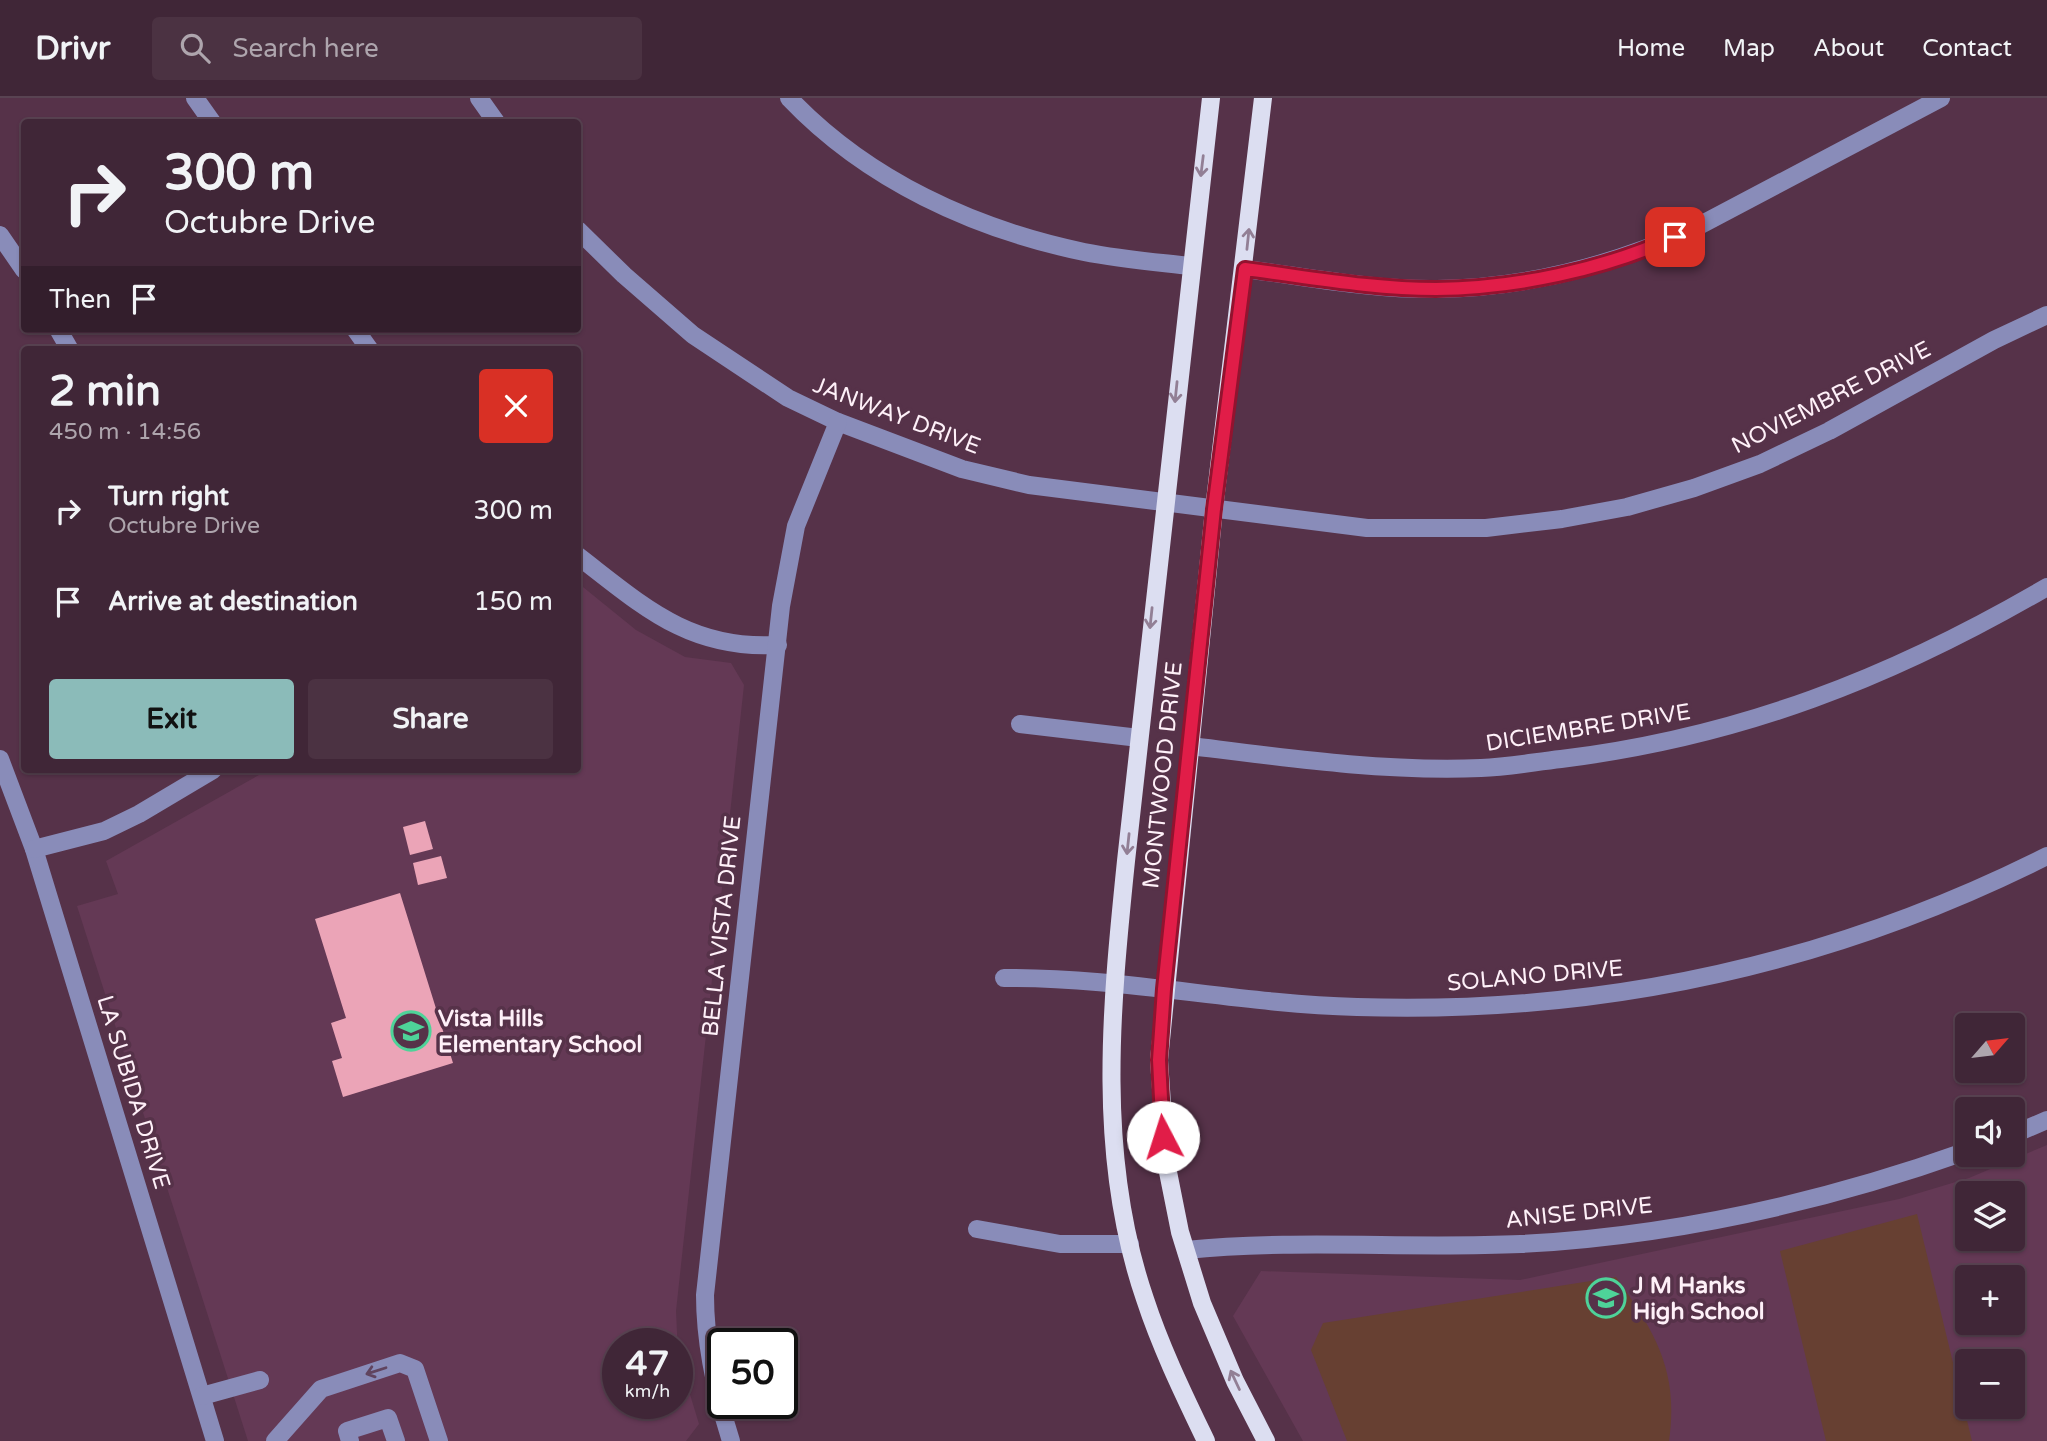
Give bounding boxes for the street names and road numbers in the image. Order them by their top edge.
street label: NOVIEMBRE DRIVE [1727,335,1936,460]
street label: JANWAY DRIVE [809,371,984,461]
street label: MONTWOOD DRIVE [1137,660,1189,890]
street label: DICIEMBRE DRIVE [1484,698,1693,758]
street label: BELLA VISTA DRIVE [696,814,748,1038]
street label: SOLANO DRIVE [1446,954,1624,998]
street label: LA SUBIDA DRIVE [90,992,176,1192]
street label: ANISE DRIVE [1504,1191,1654,1235]

